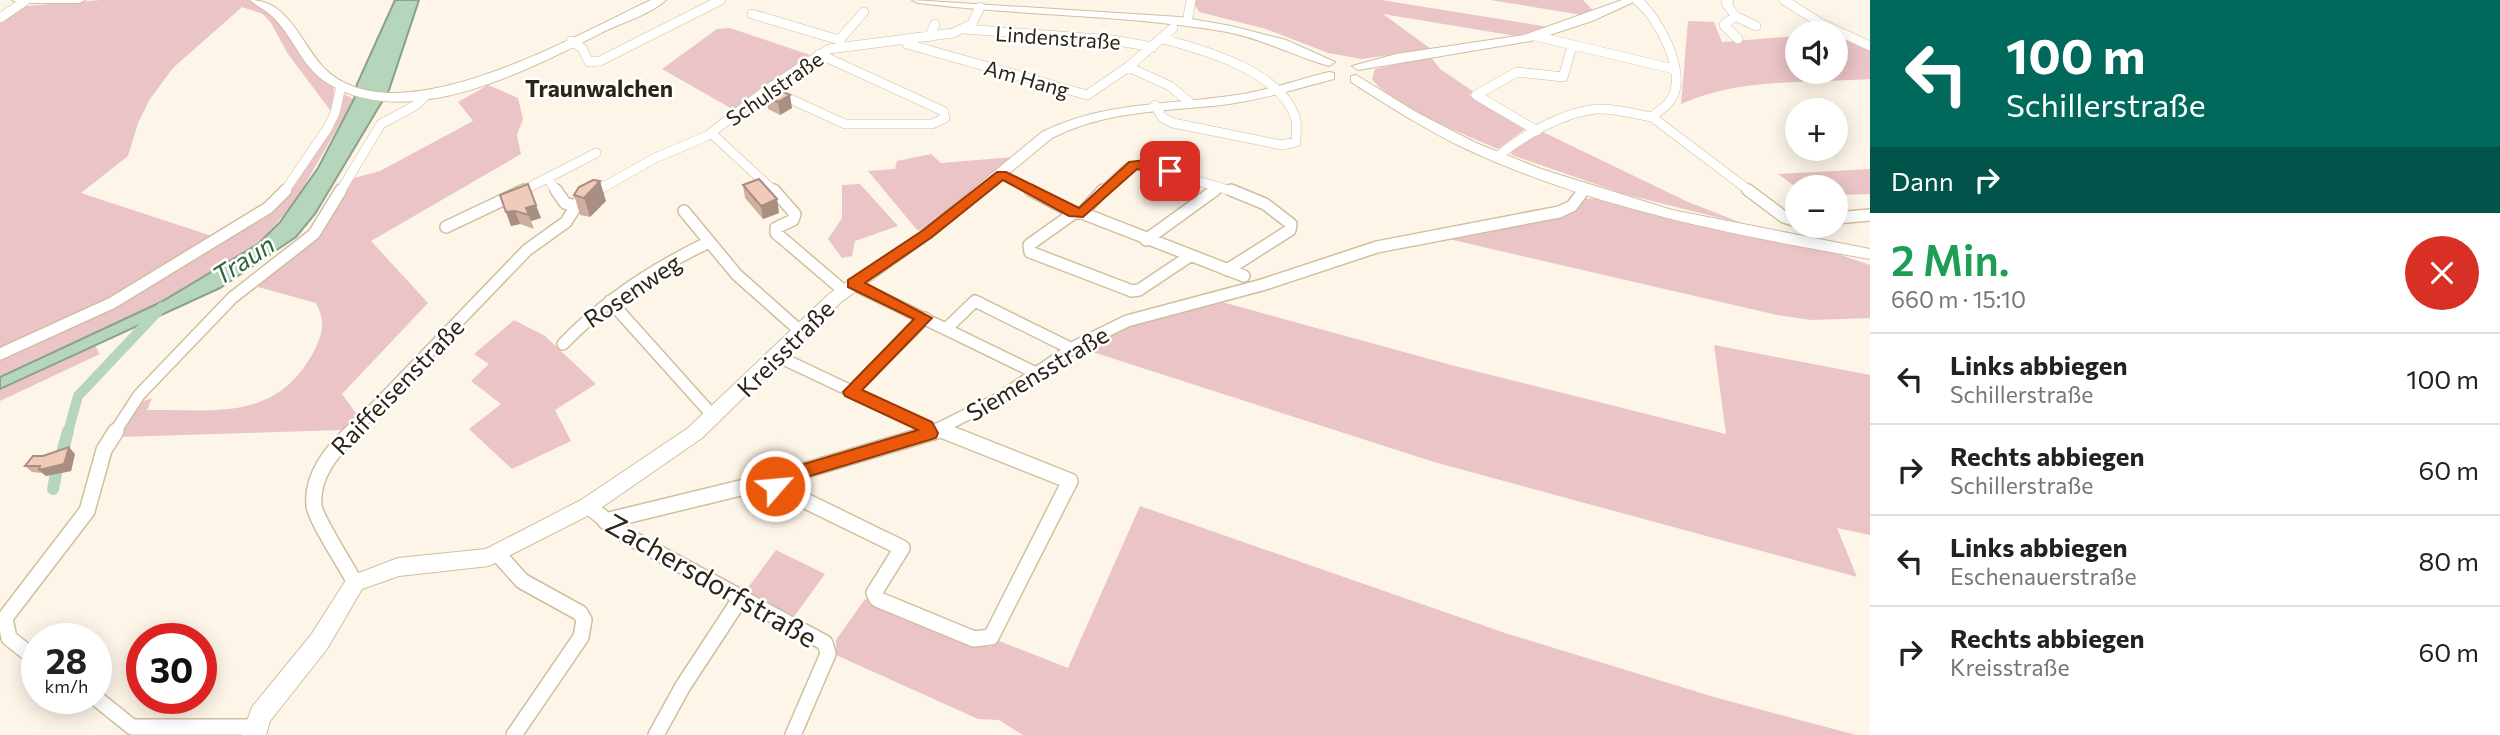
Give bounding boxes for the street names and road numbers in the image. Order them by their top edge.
street label: Lindenstraße [994,20,1122,54]
street label: Schulstraße [721,45,827,131]
street label: Am Hang [982,54,1072,102]
street label: Rosenweg [578,247,686,333]
street label: Kreisstraße [731,294,839,402]
street label: Raiffeisenstraße [325,312,469,460]
street label: Siemensstraße [961,319,1113,427]
street label: Zachersdorfstraße [601,506,823,654]

